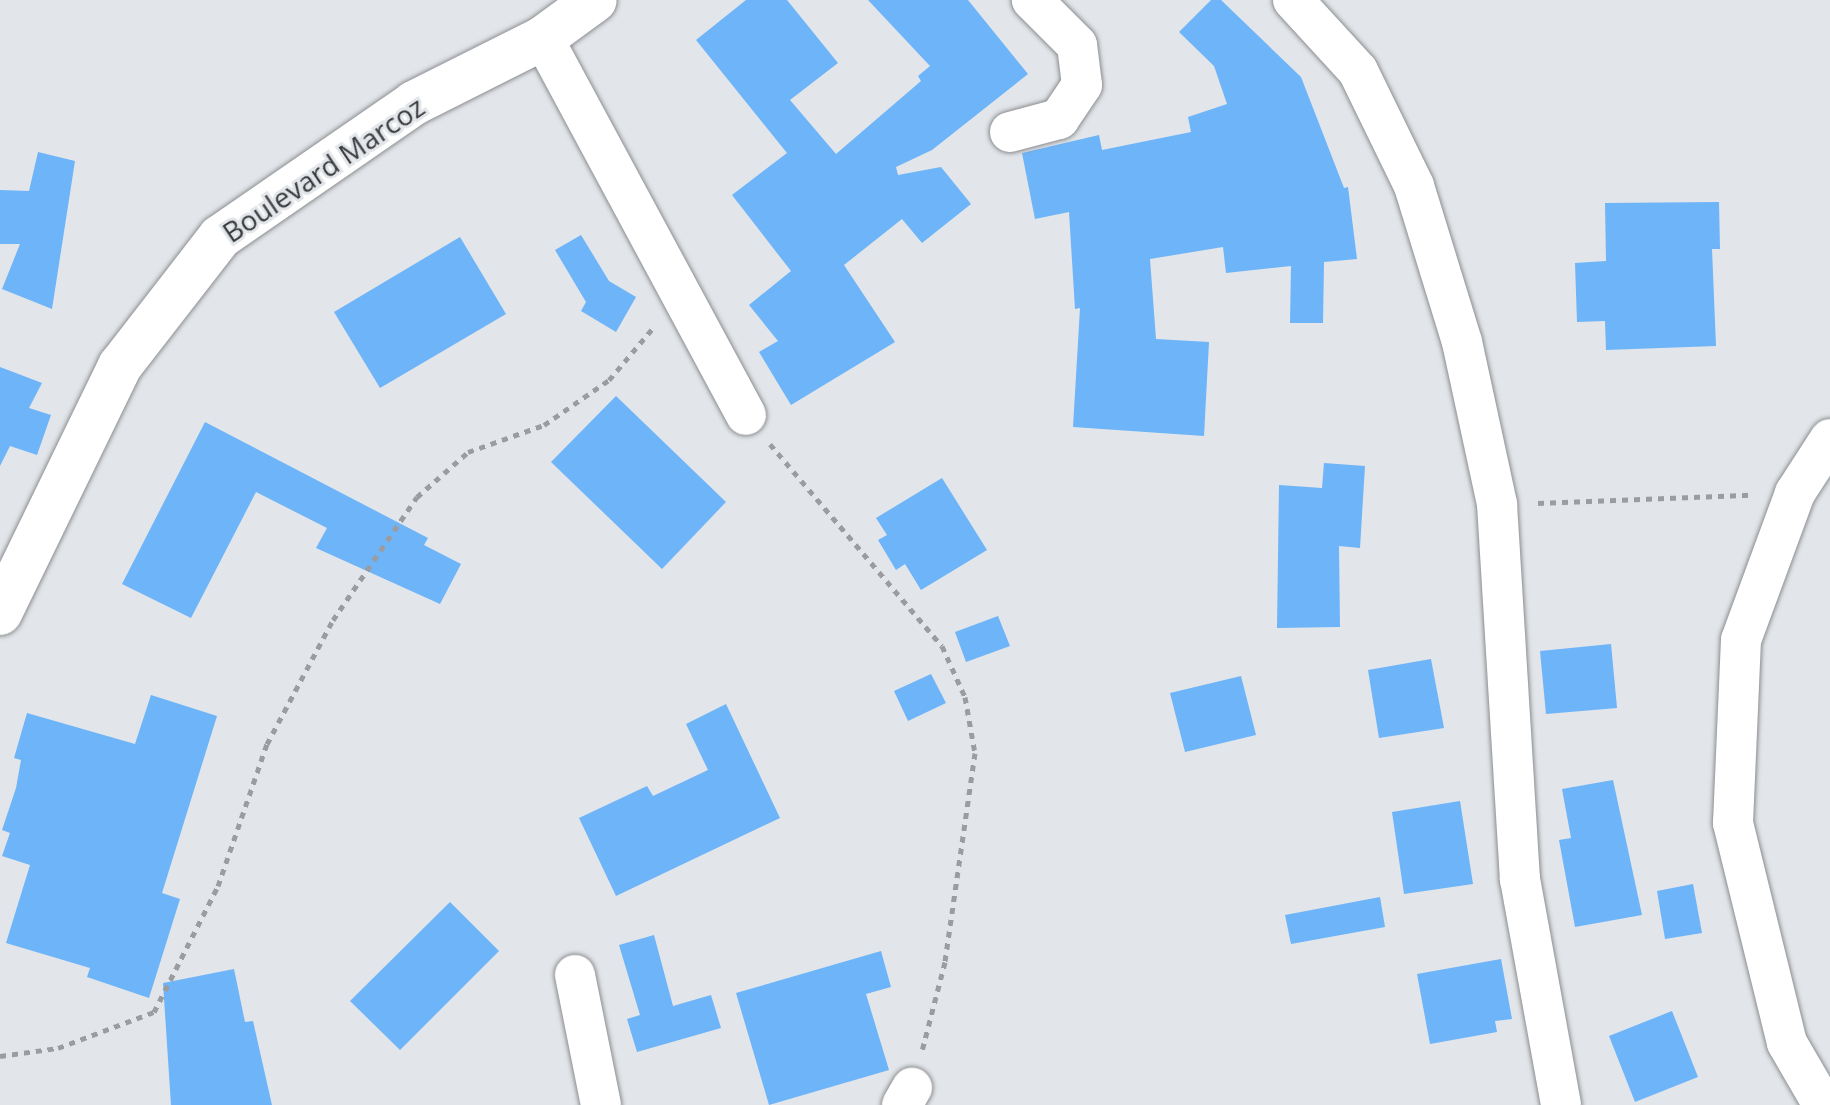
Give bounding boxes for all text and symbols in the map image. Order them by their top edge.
street label: Boulevard Marcoz [216,89,430,249]

